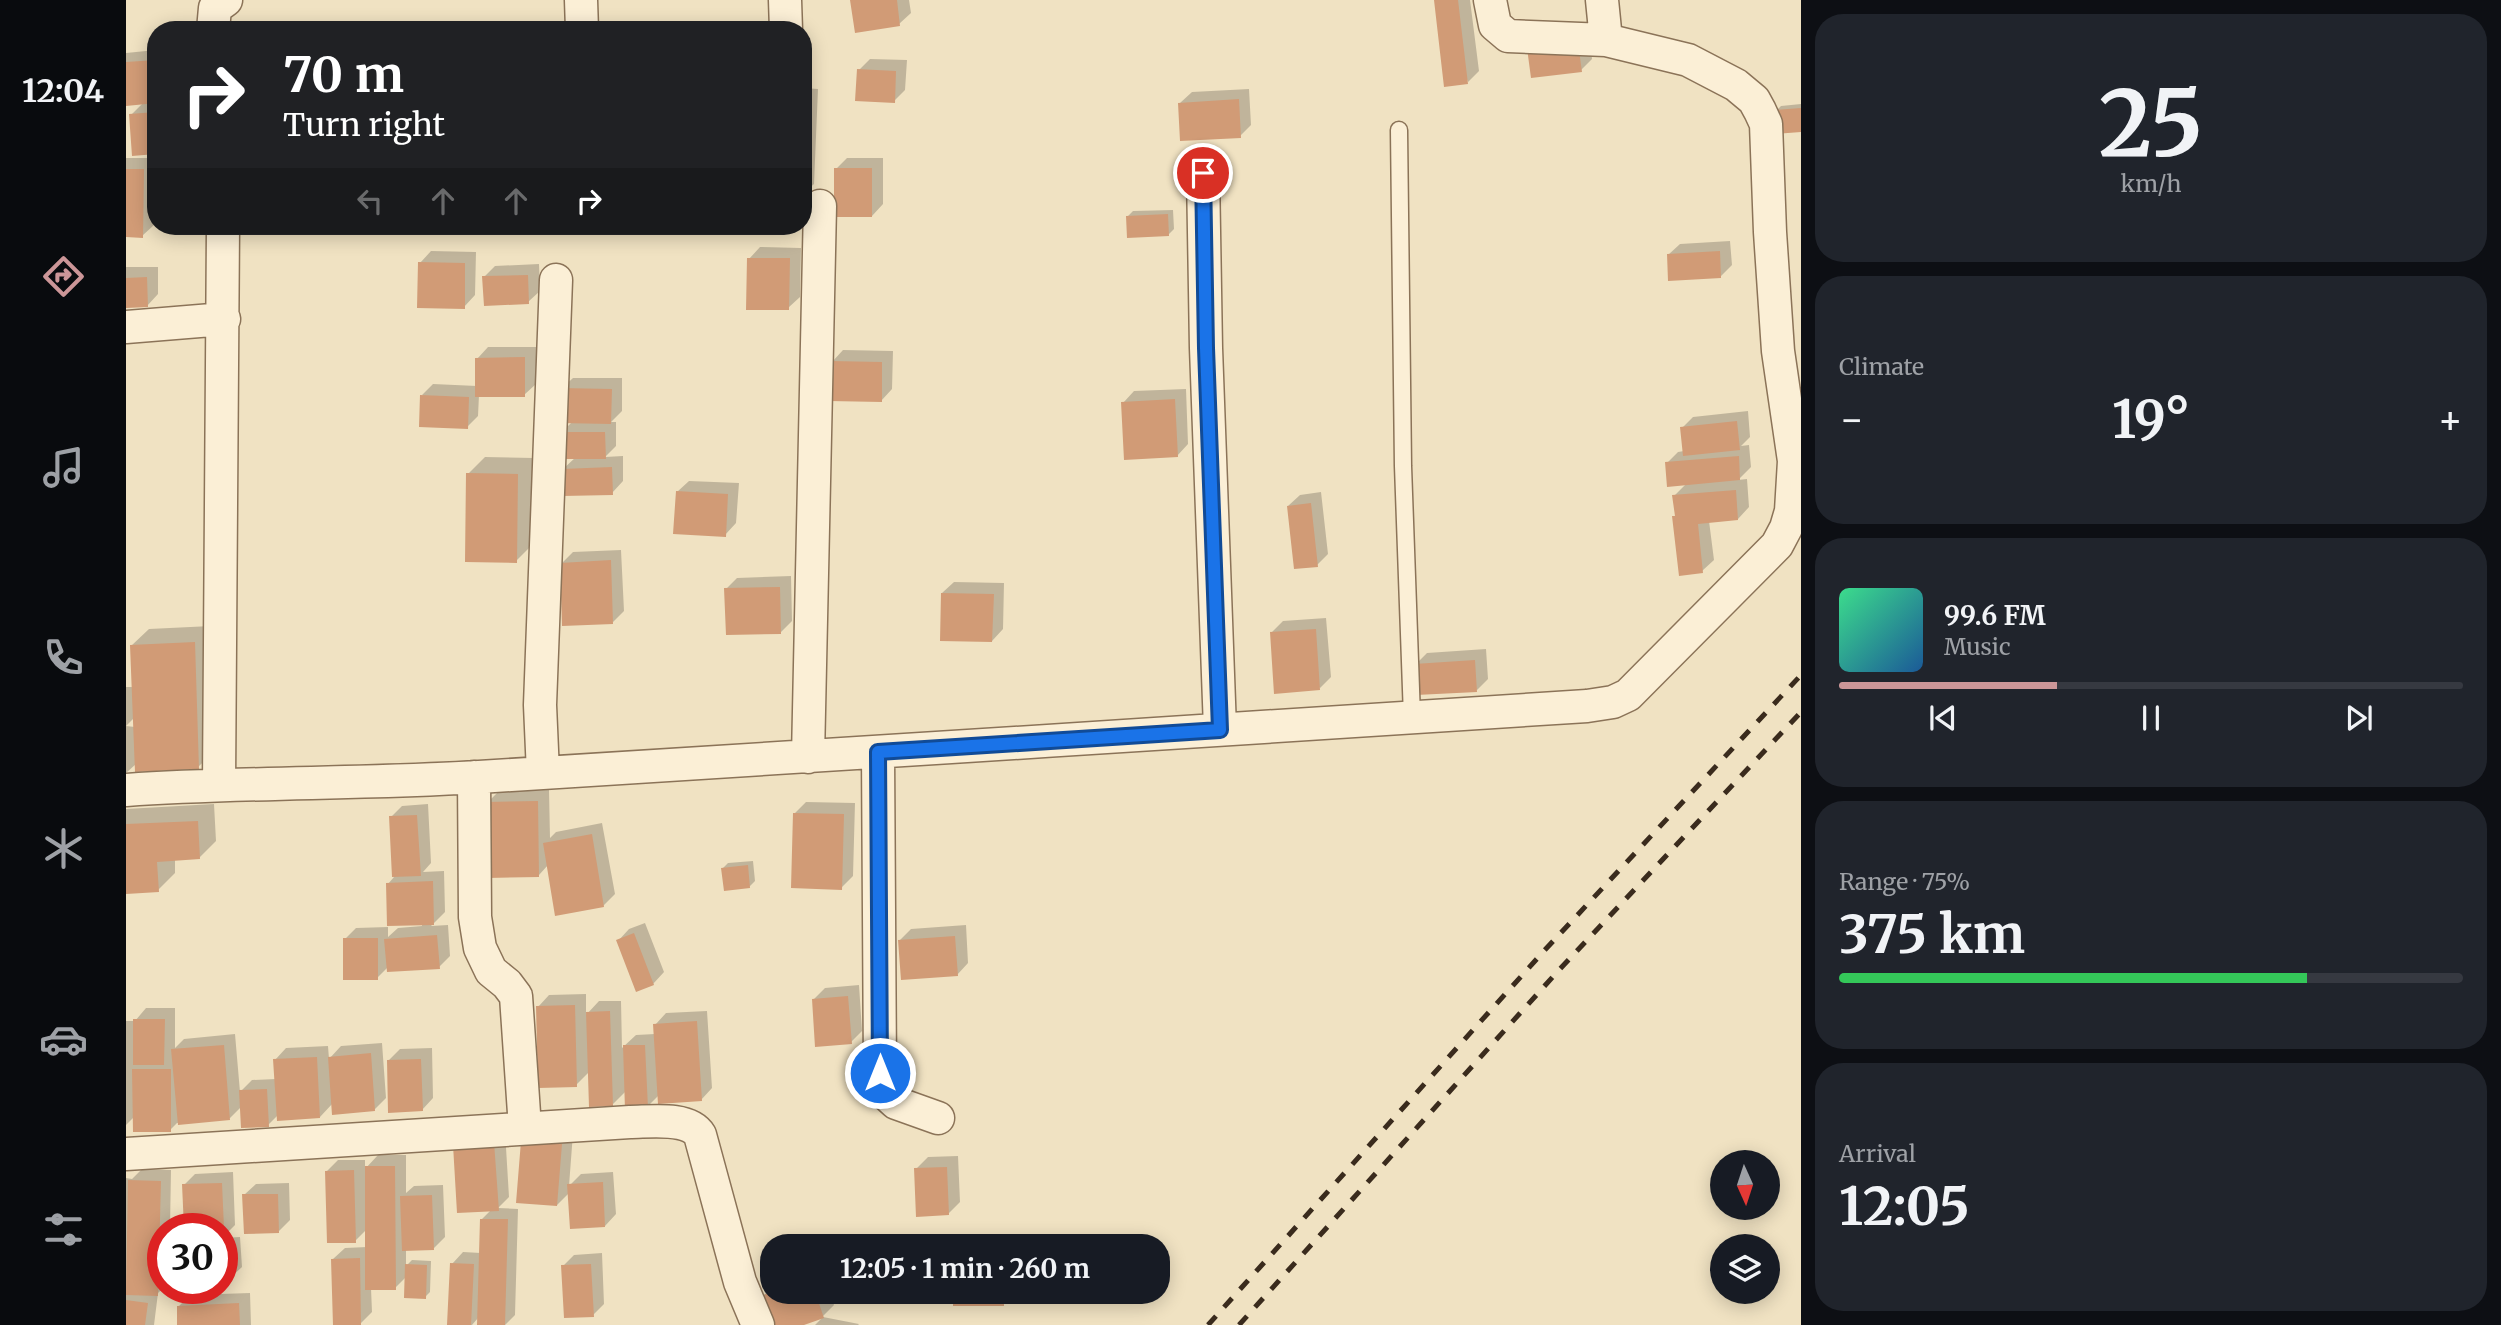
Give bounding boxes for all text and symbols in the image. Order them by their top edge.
text: 70 m [283,44,404,105]
icon: right [168,49,259,140]
text: 25 [2099,66,2203,181]
text: 12:04 [22,71,104,111]
text: Turn right [283,105,445,145]
pin [1173,143,1233,203]
icon: arrive [1184,154,1222,192]
text: km/h [2121,169,2181,198]
icon: left [351,182,389,220]
icon: ahead [424,182,462,220]
icon: ahead [497,182,535,220]
icon: right [570,182,608,220]
icon: directions [39,252,88,301]
text: Climate [1839,352,1924,381]
text: 19° [2112,387,2190,452]
text: − [1839,396,1864,443]
text: + [2438,396,2463,443]
icon: music [39,443,88,492]
text: 99.6 FM [1944,599,2046,632]
text: Music [1944,632,2011,661]
icon: phone [39,633,88,682]
icon: previous [1924,699,1962,737]
icon: pause [2132,699,2170,737]
icon: next [2340,699,2378,737]
icon: climate [39,824,88,873]
text: Range · 75% [1839,867,1970,896]
text: 375 km [1839,902,2025,967]
icon: car [39,1015,88,1064]
position arrow [843,1036,917,1110]
text: Arrival [1839,1139,1916,1168]
north arrow [1710,1150,1780,1220]
map controls [1710,1150,1780,1304]
text: 12:05 [1839,1174,1970,1239]
icon: filters [39,1205,88,1254]
speed limit sign: 30 [147,1213,238,1304]
button: layers [1710,1234,1780,1304]
text: 12:05 · 1 min · 260 m [840,1252,1090,1285]

